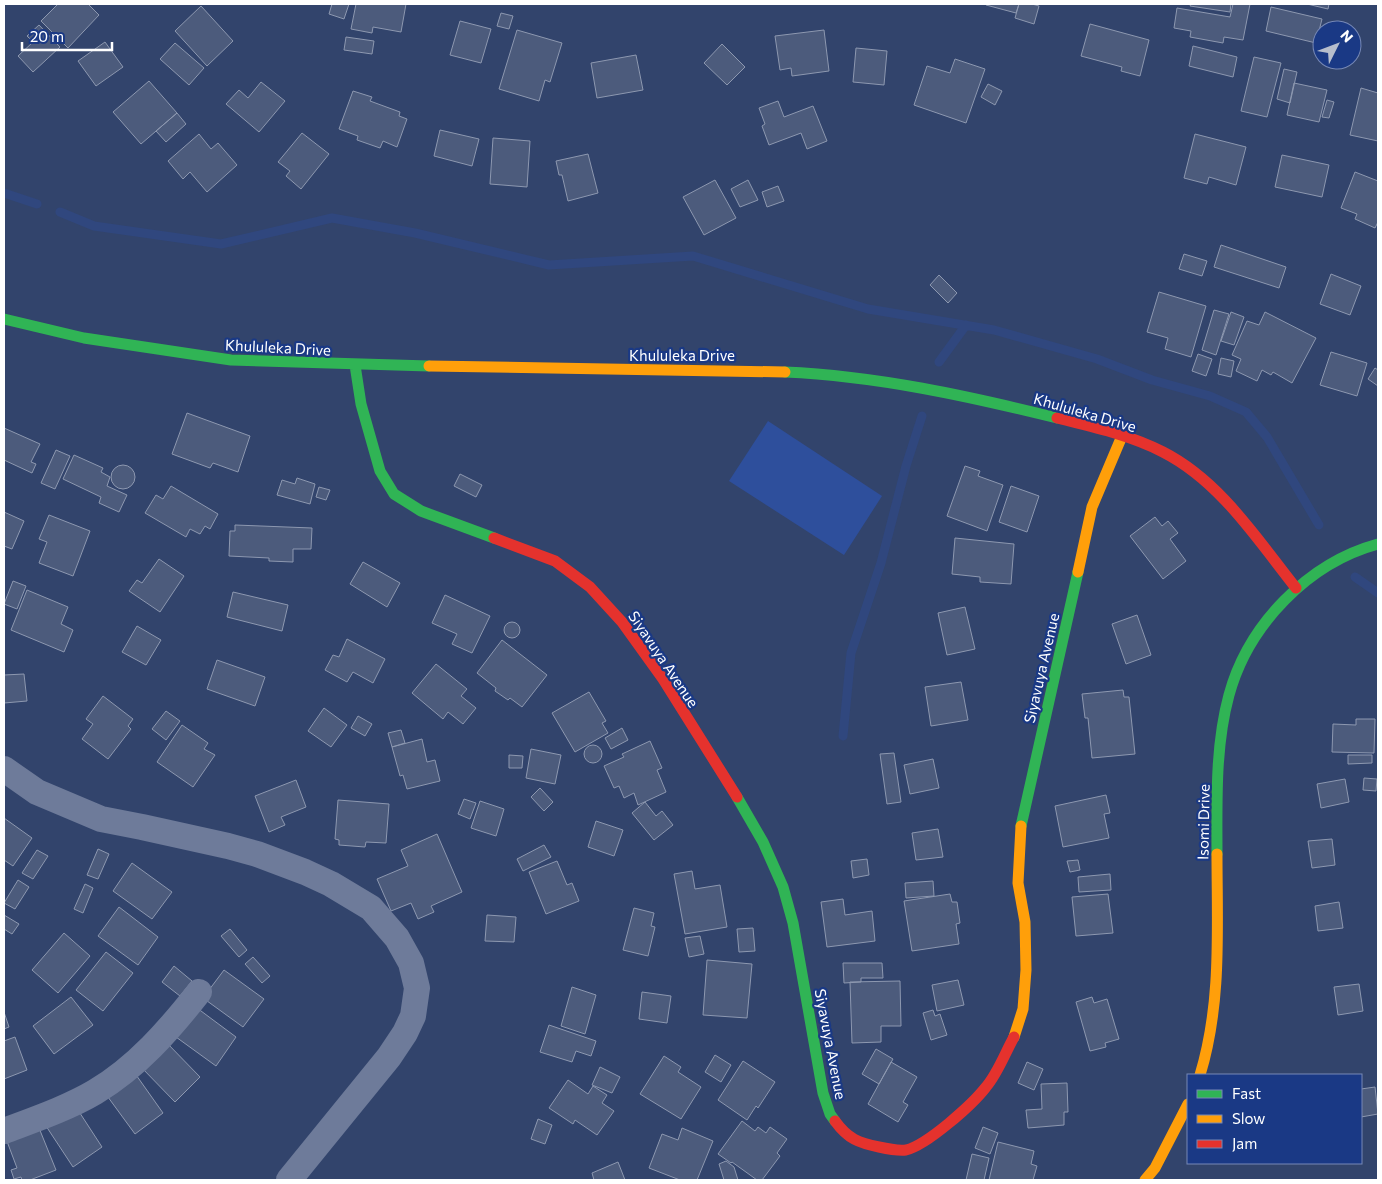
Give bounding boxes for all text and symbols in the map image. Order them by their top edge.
scale bar [22,20,112,52]
north arrow [1312,20,1362,70]
text: N [1337,26,1357,46]
text: 20 m [30,27,64,45]
street label: Khululeka Drive [225,335,332,359]
street label: Khululeka Drive [629,346,735,364]
street label: Khululeka Drive [1032,389,1139,435]
street label: Siyavuya Avenue [625,607,703,711]
street label: Siyavuya Avenue [1020,611,1062,725]
street label: Isomi Drive [1193,784,1213,860]
street label: Siyavuya Avenue [811,987,851,1101]
legend [1187,1074,1362,1164]
text: Fast [1232,1084,1261,1102]
text: Slow [1232,1109,1265,1127]
text: Jam [1232,1134,1257,1152]

